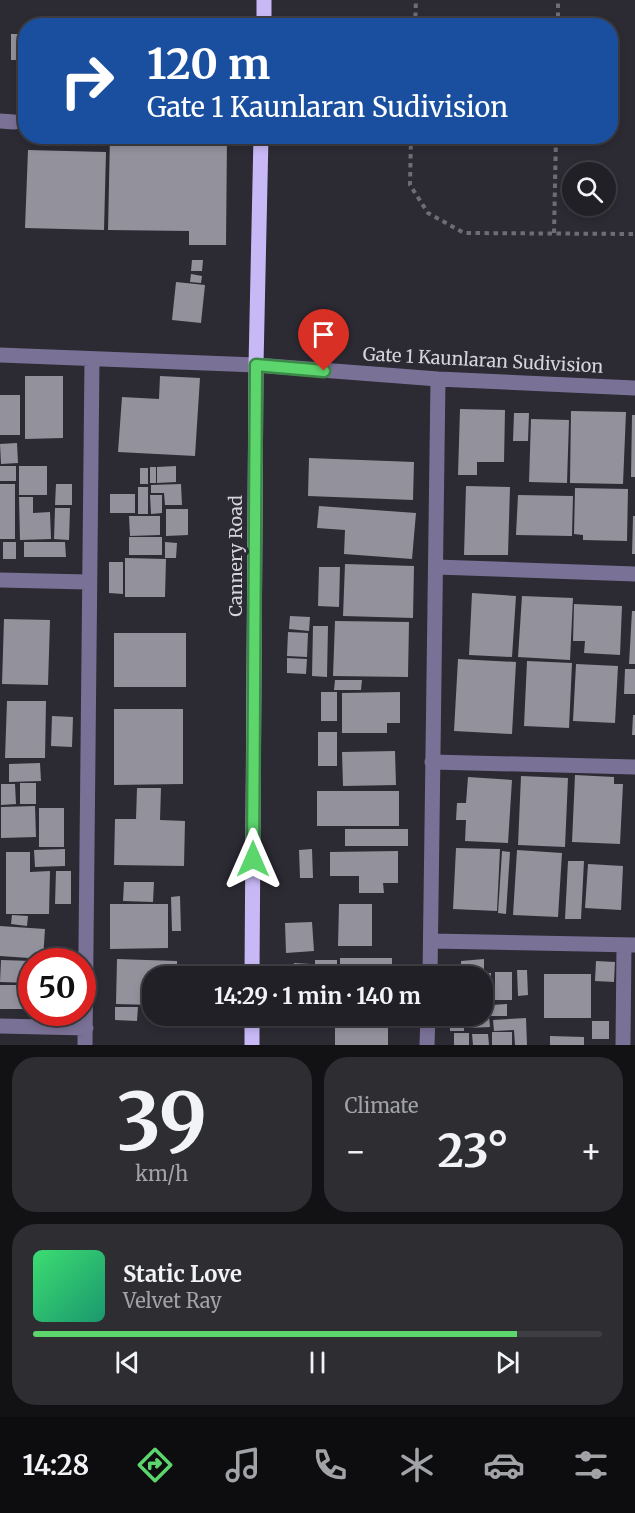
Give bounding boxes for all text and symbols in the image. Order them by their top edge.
text: 120 m [147,38,270,90]
icon: right [48,42,126,120]
text: Gate 1 Kaunlaran Sudivision [147,90,508,124]
map controls [562,162,616,216]
button: search [562,162,616,216]
pin [298,309,349,371]
icon: arrive [307,318,340,351]
street label: Gate 1 Kaunlaran Sudivision [362,342,604,378]
street label: Cannery Road [224,495,247,617]
position arrow [221,827,285,891]
speed limit sign: 50 [18,948,96,1026]
text: 14:29 · 1 min · 140 m [214,982,421,1010]
text: 39 [116,1073,207,1171]
text: Climate [345,1093,419,1118]
text: 23° [438,1123,509,1179]
text: − [345,1131,367,1172]
text: + [580,1131,602,1172]
text: km/h [135,1161,188,1186]
text: Static Love [123,1260,242,1288]
text: Velvet Ray [123,1288,222,1313]
icon: previous [111,1346,144,1379]
icon: pause [301,1346,334,1379]
icon: next [491,1346,524,1379]
icon: directions [134,1444,176,1486]
icon: music [222,1444,264,1486]
icon: phone [309,1444,351,1486]
icon: climate [396,1444,438,1486]
icon: car [483,1444,525,1486]
icon: filters [570,1444,612,1486]
text: 14:28 [23,1448,89,1482]

